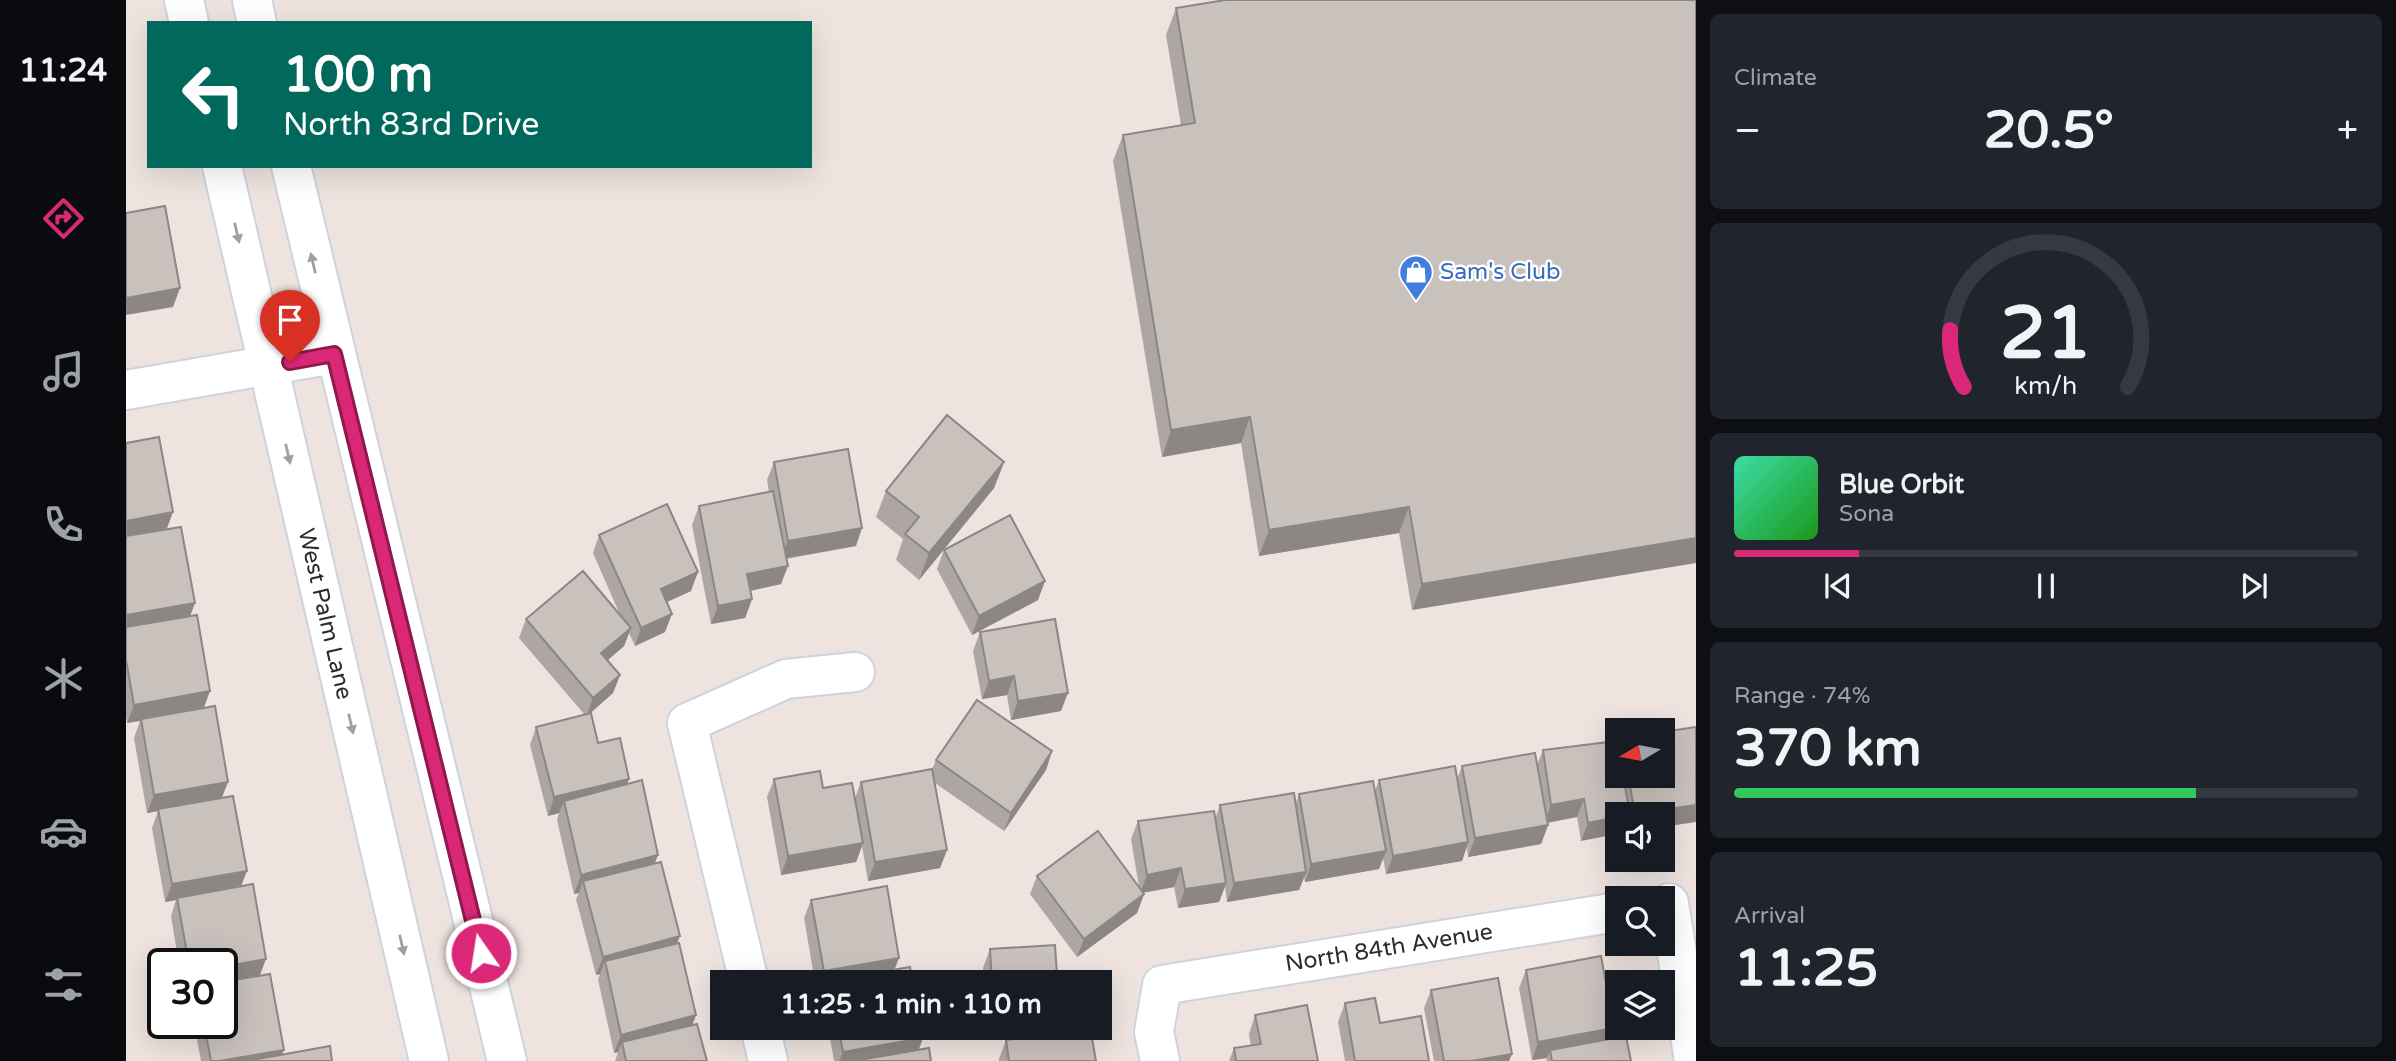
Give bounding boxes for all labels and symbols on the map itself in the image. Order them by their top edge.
one-way arrow [232,222,243,244]
one-way arrow [308,252,319,274]
shop icon: Sam's Club [1397,253,1435,302]
place label: Sam's Club [1440,258,1561,286]
pin [260,290,320,362]
one-way arrow [283,444,294,466]
street label: West Palm Lane [292,526,358,702]
one-way arrow [346,713,357,735]
north arrow [1605,718,1675,788]
position arrow [444,916,518,990]
street label: North 84th Avenue [1283,918,1495,978]
one-way arrow [397,935,408,957]
speed limit sign: 30 [147,948,238,1039]

